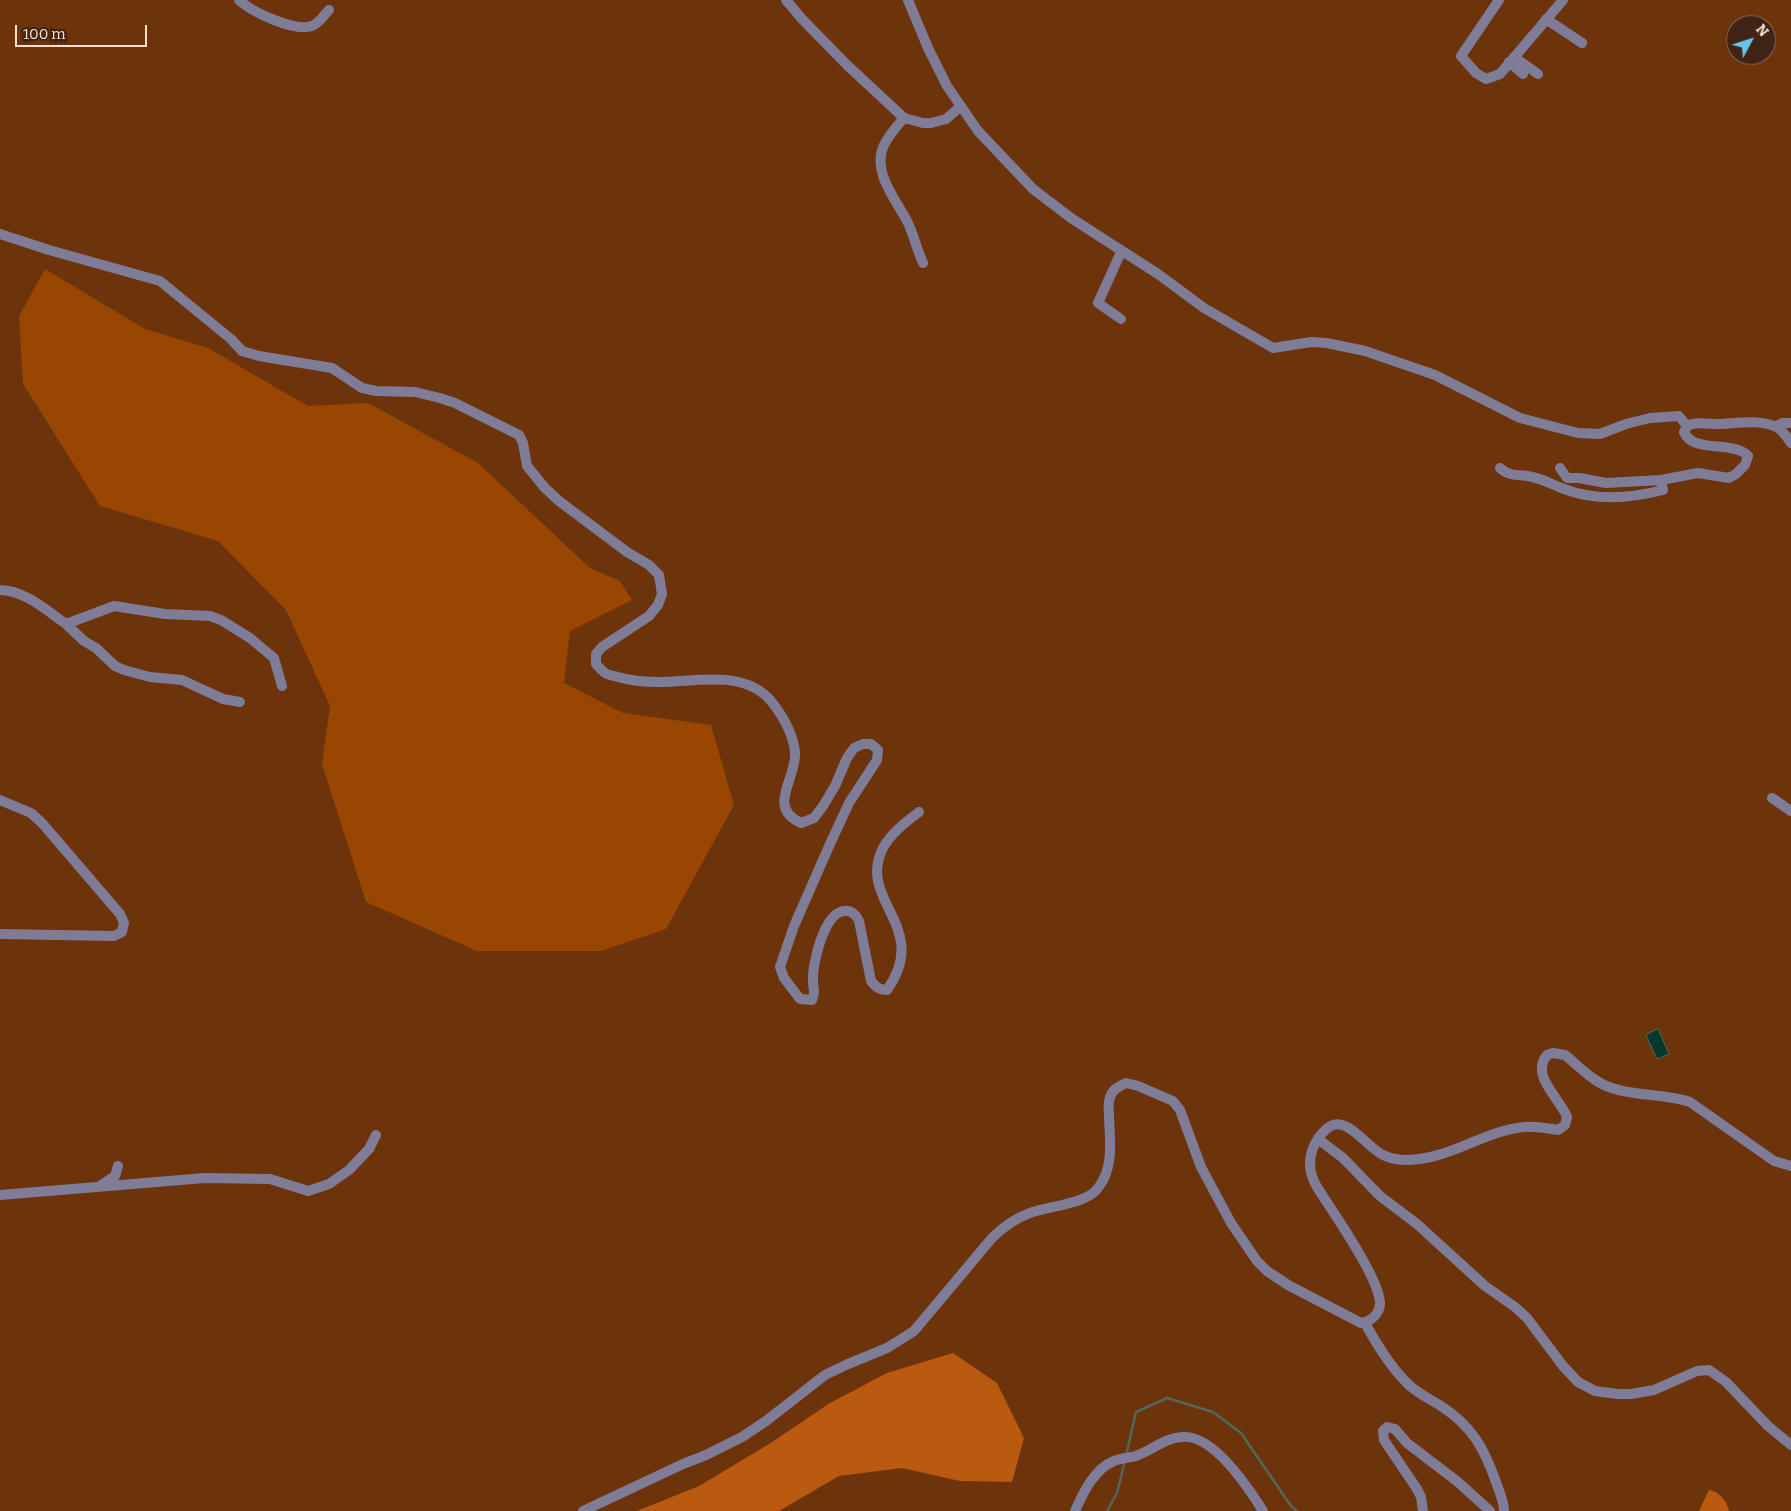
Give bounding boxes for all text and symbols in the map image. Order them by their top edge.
scale bar [18,15,150,47]
north arrow [1726,15,1776,65]
text: N [1752,21,1772,40]
text: 100 m [23,25,66,43]

